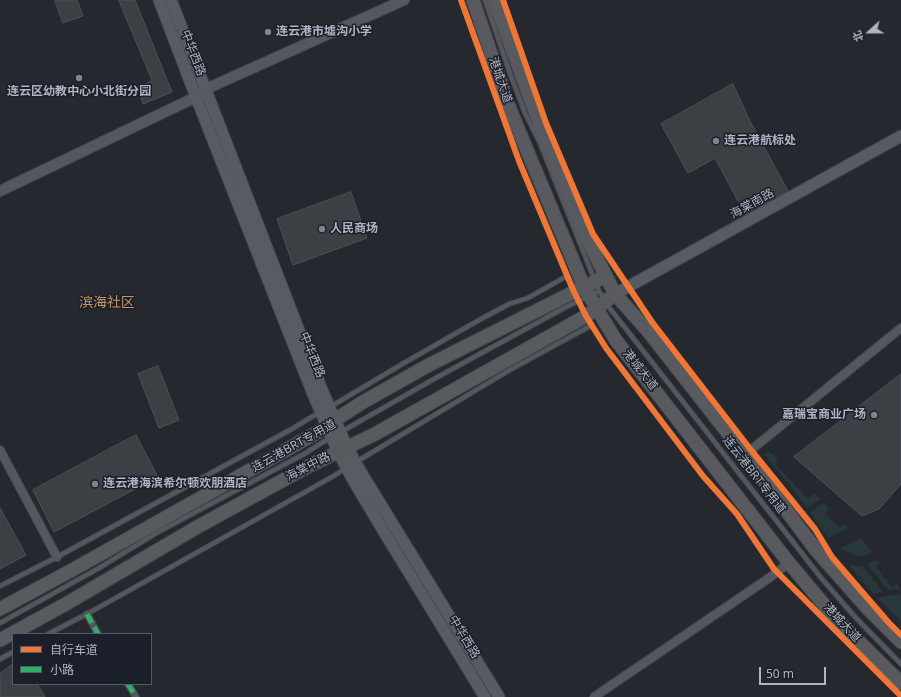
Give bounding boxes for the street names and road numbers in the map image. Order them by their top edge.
street label: 中华西路 [178,28,208,78]
street label: 港城大道 [485,55,515,105]
street label: 海棠南路 [728,186,776,222]
street label: 中华西路 [296,330,328,380]
street label: 港城大道 [620,347,660,393]
street label: 连云港BRT专用道 [249,417,339,475]
street label: 连云港BRT专用道 [719,434,789,516]
street label: 海棠中路 [283,450,333,484]
street label: 港城大道 [820,601,864,645]
street label: 中华西路 [445,613,483,661]

